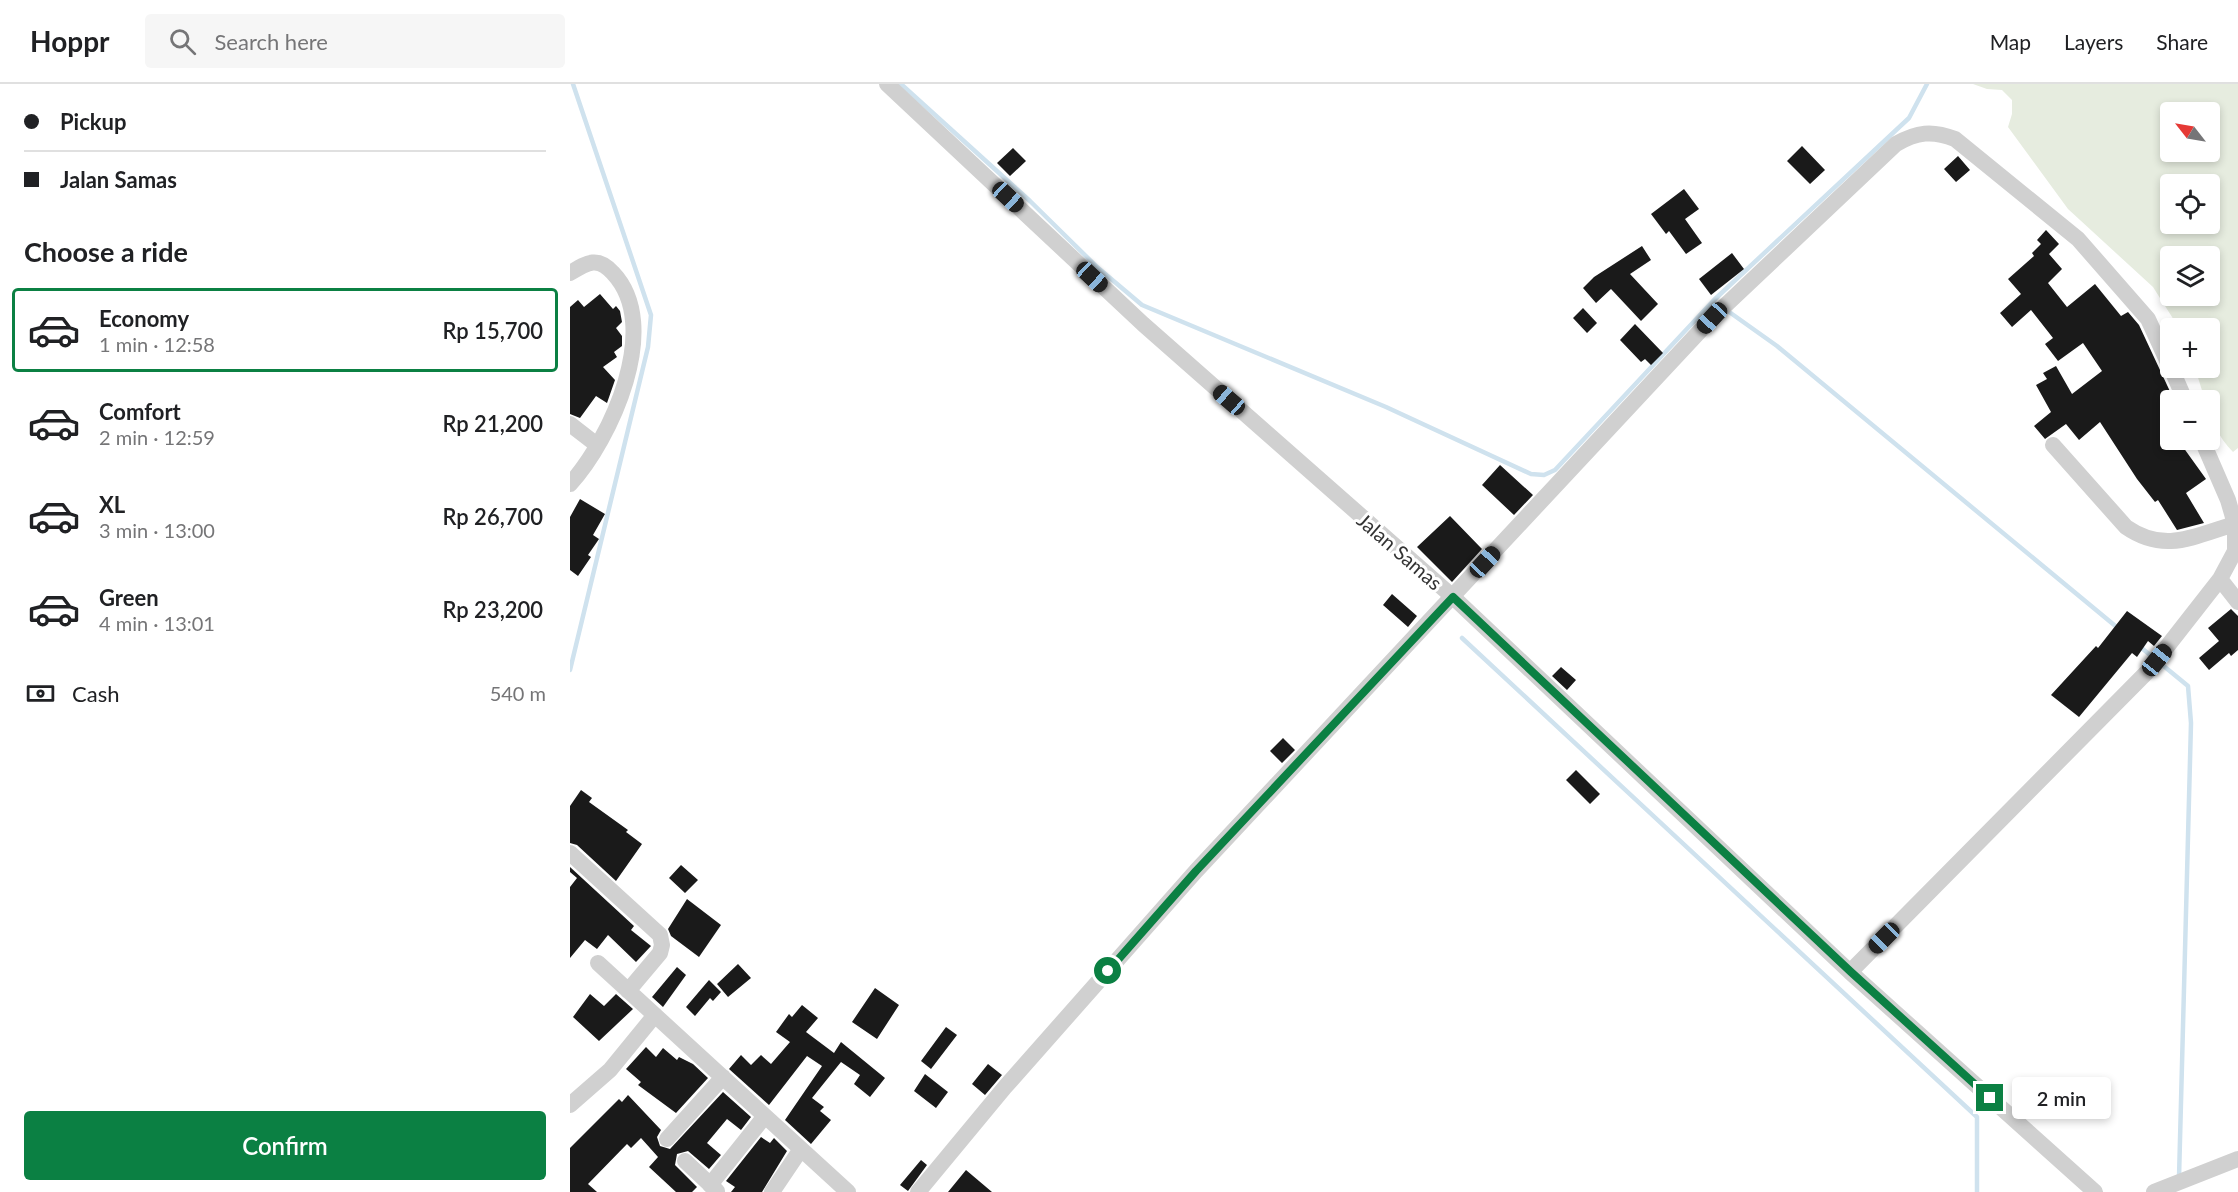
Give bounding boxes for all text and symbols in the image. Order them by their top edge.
search box [145,14,565,68]
text: Hoppr [30,24,109,58]
icon: search [166,25,199,58]
text: Search here [214,28,328,55]
text: Map [1990,29,2031,54]
text: Layers [2064,29,2123,54]
text: Share [2156,29,2208,54]
north arrow [2160,102,2220,162]
map controls [2160,102,2220,450]
text: Pickup [60,108,126,135]
text: Jalan Samas [60,166,177,193]
button: locate [2160,174,2220,234]
car [989,178,1027,216]
text: Choose a ride [24,235,188,268]
button: layers [2160,246,2220,306]
car [1073,258,1111,296]
car [1693,299,1731,337]
icon: car [27,303,81,357]
text: Economy [99,305,189,332]
text: Rp 15,700 [442,317,543,344]
button: + [2160,318,2220,378]
text: 1 min · 12:58 [99,332,215,356]
car [1210,381,1248,419]
button: − [2160,390,2220,450]
icon: car [27,396,81,450]
text: Comfort [99,398,181,425]
text: Rp 21,200 [442,410,543,437]
text: 2 min · 12:59 [99,425,215,449]
icon: car [27,489,81,543]
text: XL [99,491,125,518]
text: Rp 26,700 [442,503,543,530]
street label: Jalan Samas [1353,508,1447,594]
text: 3 min · 13:00 [99,518,215,542]
car [1466,543,1504,581]
icon: car [27,582,81,636]
text: Green [99,584,159,611]
text: Rp 23,200 [442,596,543,623]
text: 4 min · 13:01 [99,611,215,635]
car [2139,640,2175,680]
icon: cash [24,677,57,710]
text: Cash [72,680,119,707]
text: 540 m [490,681,546,705]
car [1865,919,1903,957]
route start [1094,957,1121,984]
callout: 2 min [2011,1077,2110,1119]
route end [1976,1084,2003,1111]
text: 2 min [2037,1086,2086,1110]
button: Confirm [24,1111,546,1180]

